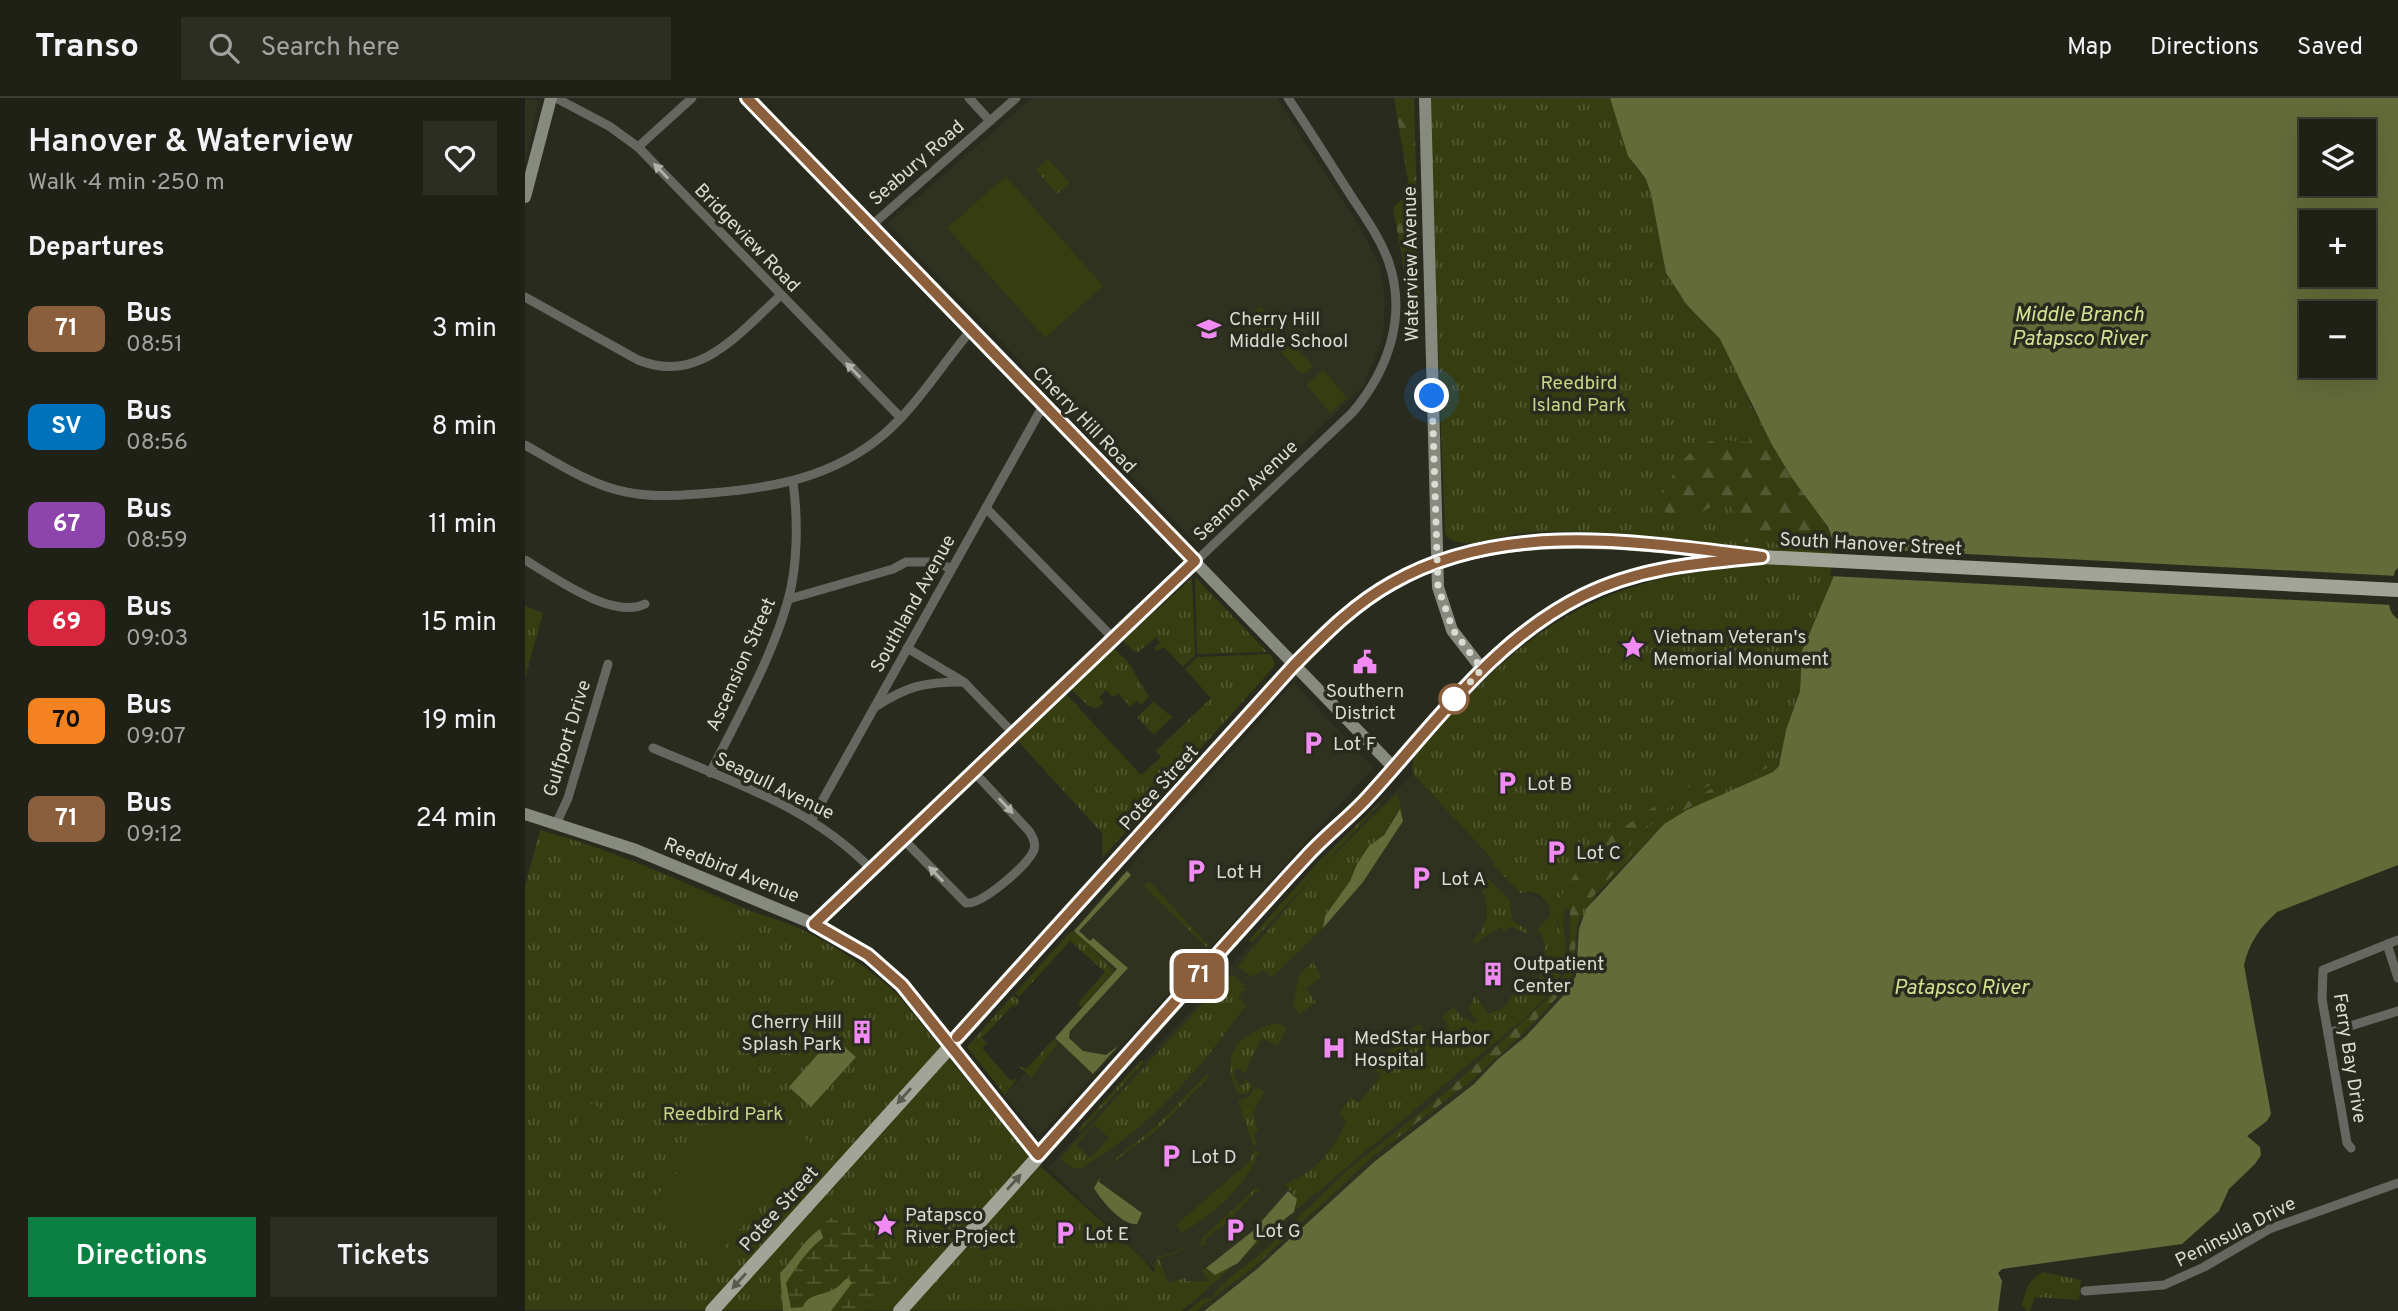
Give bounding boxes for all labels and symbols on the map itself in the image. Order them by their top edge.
street label: Seabury Road [865,116,970,212]
one-way arrow [654,163,670,180]
street label: Bridgeview Road [688,179,805,298]
street label: Waterview Avenue [1399,186,1425,342]
water label: Middle Branch Patapsco River [2012,302,2148,353]
place label: Cherry Hill Middle School [1229,308,1348,354]
school or university icon: Cherry Hill Middle School [1195,315,1223,343]
one-way arrow [845,361,862,378]
street label: Cherry Hill Road [1026,362,1141,479]
park label: Reedbird Island Park [1532,372,1626,418]
your location [1414,378,1449,413]
street label: Seamon Avenue [1189,435,1304,547]
street label: South Hanover Street [1779,528,1963,562]
street label: Southland Avenue [866,531,962,677]
street label: Ascension Street [702,594,782,735]
place label: Vietnam Veteran's Memorial Monument [1653,626,1829,672]
place icon: Vietnam Veteran's Memorial Monument [1619,633,1647,661]
public building icon: Southern District [1351,648,1379,676]
street label: Gulfport Drive [539,677,597,800]
place label: Southern District [1326,680,1404,726]
unlabelled marker [1439,684,1469,714]
parking icon: Lot F [1299,729,1327,757]
place label: Lot F [1333,733,1376,757]
street label: Potee Street [1115,741,1204,836]
street label: Seagull Avenue [710,748,838,826]
parking icon: Lot B [1493,769,1521,797]
place label: Lot B [1527,773,1572,797]
one-way arrow [998,797,1014,815]
street label: Reedbird Avenue [660,833,803,909]
parking icon: Lot C [1542,838,1570,866]
place label: Lot C [1576,842,1621,866]
parking icon: Lot H [1182,857,1210,885]
place label: Lot H [1216,861,1262,885]
parking icon: Lot A [1407,864,1435,892]
one-way arrow [929,866,945,883]
place label: Lot A [1441,868,1486,892]
line badge: 71 [1167,953,1231,999]
place label: Outpatient Center [1513,953,1604,999]
building icon: Outpatient Center [1479,960,1507,988]
water label: Patapsco River [1894,975,2030,1002]
street label: Ferry Bay Drive [2327,992,2371,1125]
place label: Cherry Hill Splash Park [742,1011,842,1057]
building icon: Cherry Hill Splash Park [848,1018,876,1046]
place label: MedStar Harbor Hospital [1354,1027,1491,1073]
hospital icon: MedStar Harbor Hospital [1320,1034,1348,1062]
one-way arrow [896,1087,912,1105]
park label: Reedbird Park [663,1103,783,1127]
parking icon: Lot D [1157,1142,1185,1170]
place label: Lot D [1191,1146,1237,1170]
street label: Potee Street [735,1162,824,1257]
one-way arrow [1006,1173,1022,1191]
street label: Peninsula Drive [2171,1192,2300,1274]
place label: Patapsco River Project [905,1204,1016,1250]
place icon: Patapsco River Project [871,1211,899,1239]
parking icon: Lot G [1221,1216,1249,1244]
parking icon: Lot E [1051,1219,1079,1247]
place label: Lot G [1255,1220,1301,1244]
place label: Lot E [1085,1223,1129,1247]
one-way arrow [731,1272,747,1290]

